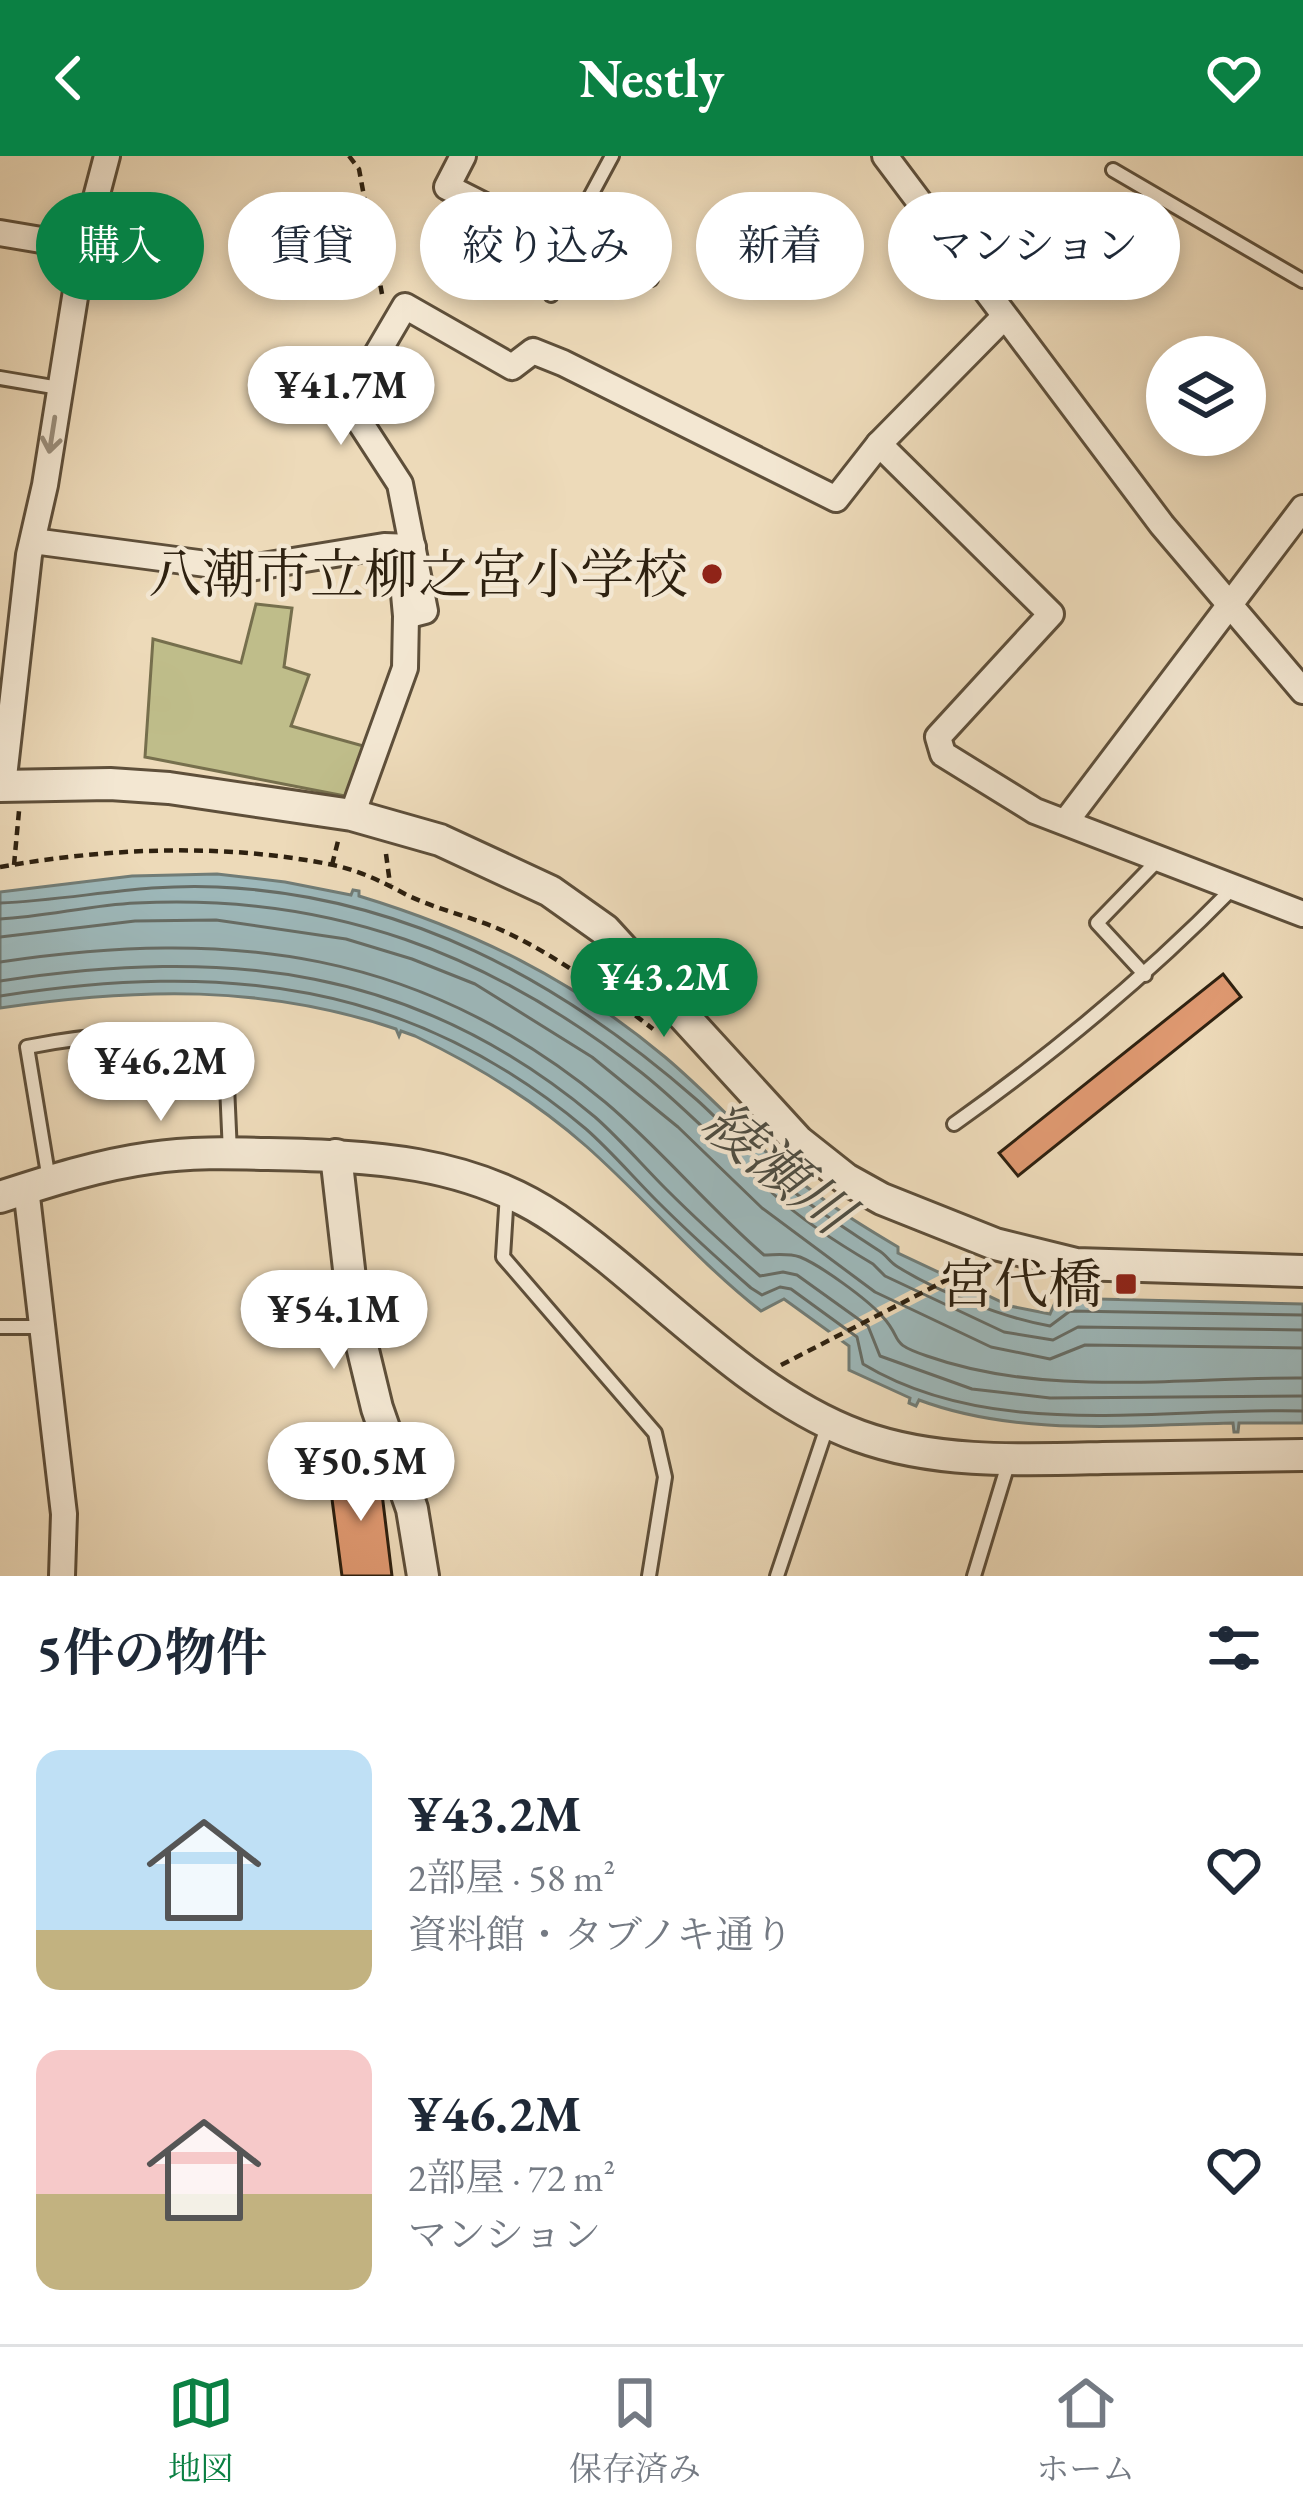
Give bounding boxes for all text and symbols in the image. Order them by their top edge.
text: Nestly [579,43,724,113]
icon: back [36,45,102,111]
icon: heart [1201,45,1267,111]
chip: 購入 [36,192,204,300]
chip: 賃貸 [228,192,396,300]
chip: 絞り込み [420,192,672,300]
chip: 新着 [696,192,864,300]
chip: マンション [888,192,1180,300]
map controls [1146,336,1266,456]
button: layers [1146,336,1266,456]
pin: ¥41.7M [243,346,439,448]
text: ¥41.7M [275,359,407,410]
one-way arrow [40,415,63,454]
place label: 八潮市立柳之宮小学校 [148,539,688,609]
marker: 八潮市立柳之宮小学校 [699,561,725,587]
pin: ¥43.2M [566,938,762,1040]
text: ¥43.2M [598,951,730,1002]
pin: ¥46.2M [63,1022,259,1124]
text: ¥46.2M [95,1035,227,1086]
water label: 綾瀬川 [688,1084,872,1253]
place label: 宮代橋 [940,1249,1102,1319]
pin: ¥54.1M [236,1270,432,1372]
marker: 宮代橋 [1113,1271,1139,1297]
text: ¥54.1M [268,1283,400,1334]
pin: ¥50.5M [263,1422,459,1524]
text: ¥50.5M [295,1435,427,1486]
icon: filters [1201,1615,1267,1681]
text: 5件の物件 [36,1619,267,1685]
text: ¥43.2M [408,1780,582,1846]
icon: home [132,1798,276,1942]
icon: heart [1201,1837,1267,1903]
text: 2部屋 · 58 m² [408,1852,615,1903]
text: 資料館・タブノキ通り [408,1909,793,1960]
text: ¥46.2M [408,2080,582,2146]
icon: home [132,2098,276,2242]
icon: heart [1201,2137,1267,2203]
text: 2部屋 · 72 m² [408,2152,615,2203]
text: マンション [408,2209,601,2260]
tab: 地図 [168,2370,234,2490]
tab: 保存済み [569,2370,701,2490]
tab: ホーム [1036,2370,1135,2490]

